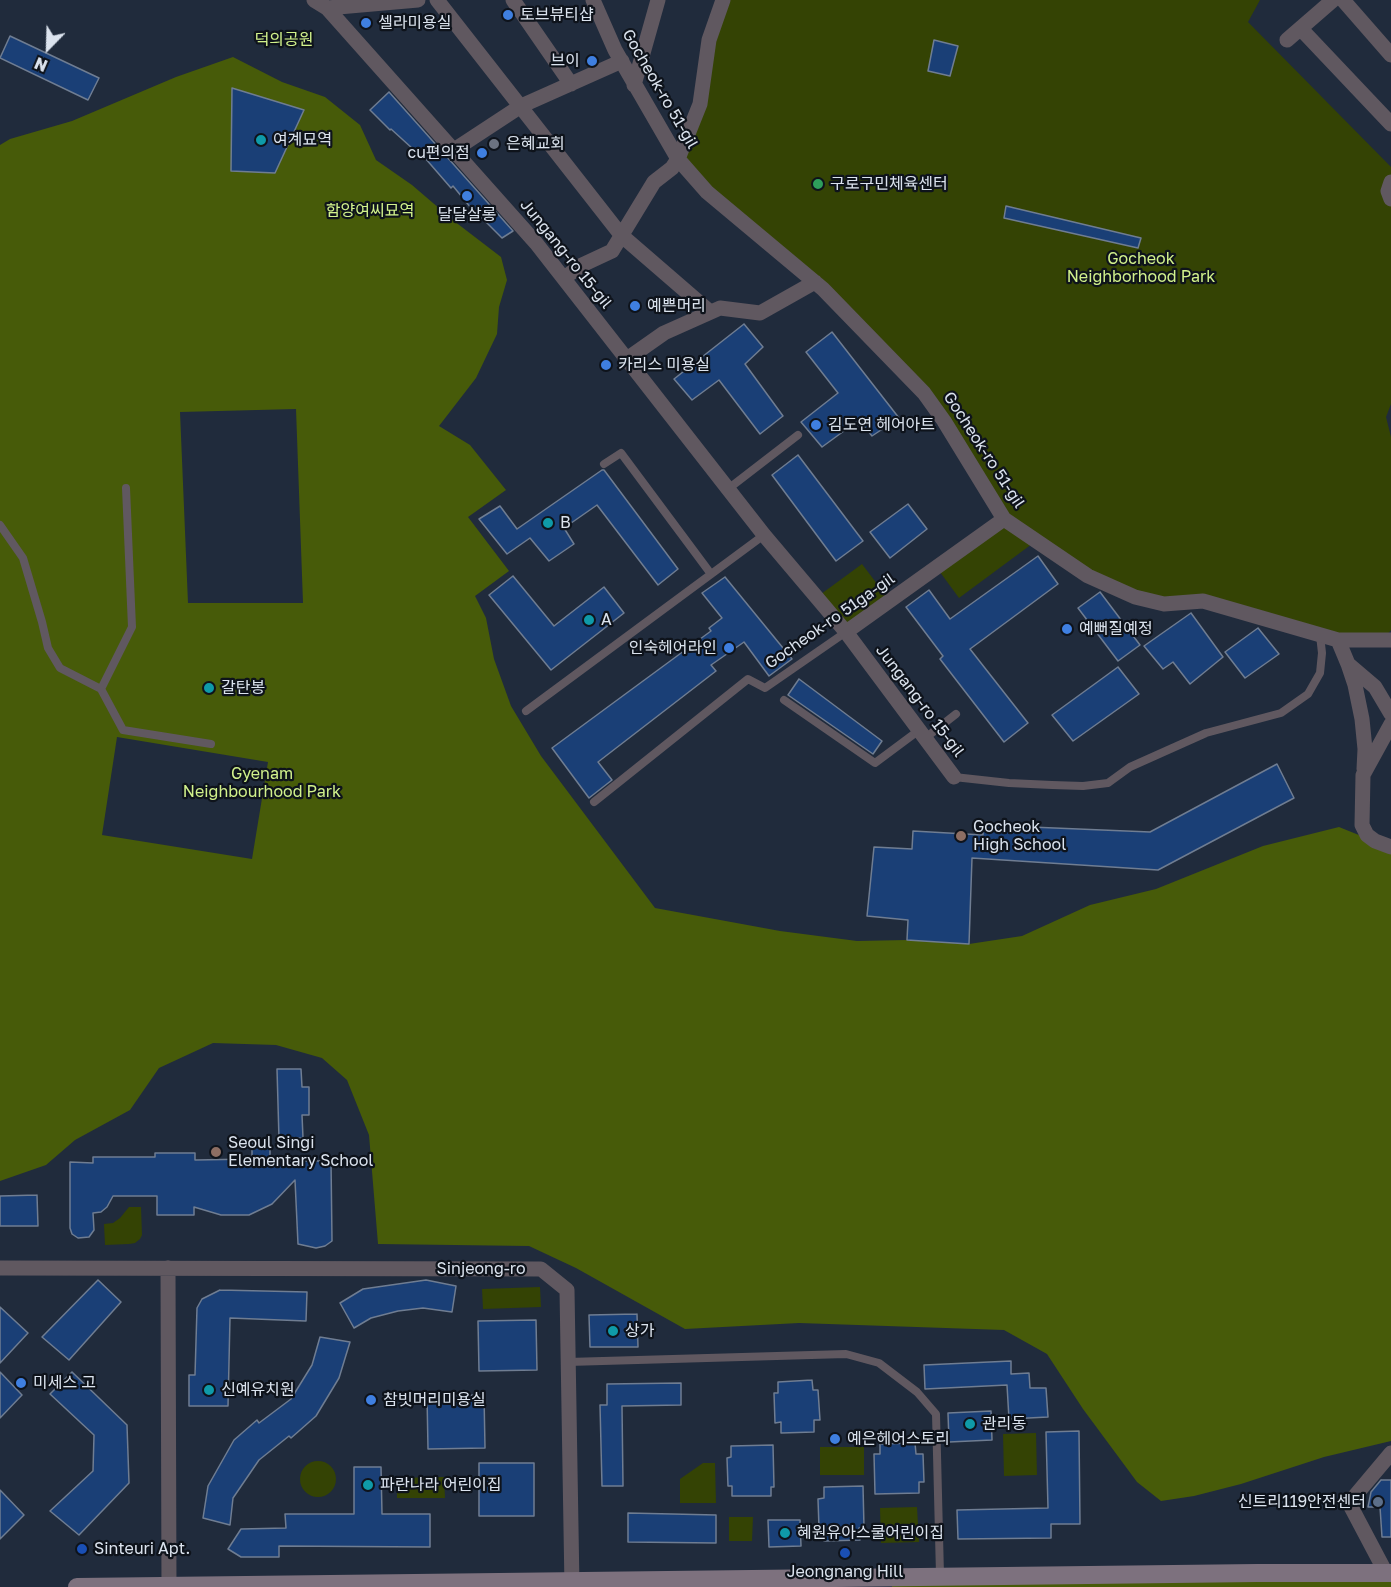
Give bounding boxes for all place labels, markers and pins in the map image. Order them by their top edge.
place label: 토브뷰티샵 [520,5,594,25]
marker: 토브뷰티샵 [501,8,515,22]
place label: 셀라미용실 [378,13,452,33]
marker: 셀라미용실 [359,16,373,30]
place label: 브이 [551,51,580,71]
marker: 브이 [585,54,599,68]
place label: 여계묘역 [273,130,332,150]
marker: 여계묘역 [254,133,268,147]
place label: 은혜교회 [506,134,565,154]
marker: 은혜교회 [487,137,501,151]
place label: cu편의점 [407,143,470,163]
marker: cu편의점 [475,146,489,160]
place label: 구로구민체육센터 [830,174,948,194]
marker: 구로구민체육센터 [811,177,825,191]
marker: 달달살롱 [460,189,474,203]
place label: 달달살롱 [438,205,496,225]
place label: 예쁜머리 [647,296,706,316]
marker: 예쁜머리 [628,299,642,313]
place label: 카리스 미용실 [618,355,710,375]
marker: 카리스 미용실 [599,358,613,372]
place label: 김도연 헤어아트 [828,415,935,435]
marker: 김도연 헤어아트 [809,418,823,432]
place label: B [560,513,571,533]
marker: B [541,516,555,530]
place label: A [601,610,612,630]
marker: A [582,613,596,627]
place label: 예뻐질예정 [1079,619,1153,639]
marker: 예뻐질예정 [1060,622,1074,636]
place label: 인숙헤어라인 [629,638,717,658]
marker: 인숙헤어라인 [722,641,736,655]
place label: 갈탄봉 [221,678,265,698]
marker: 갈탄봉 [202,681,216,695]
place label: Gocheok High School [973,817,1066,855]
marker: Gocheok High School [954,829,968,843]
place label: Seoul Singi Elementary School [228,1133,373,1171]
marker: Seoul Singi Elementary School [209,1145,223,1159]
place label: 상가 [625,1321,654,1341]
marker: 상가 [606,1324,620,1338]
place label: 미세스 고 [33,1373,96,1393]
marker: 미세스 고 [14,1376,28,1390]
place label: 신예유치원 [221,1380,295,1400]
marker: 신예유치원 [202,1383,216,1397]
place label: 참빗머리미용실 [383,1390,486,1410]
marker: 참빗머리미용실 [364,1393,378,1407]
place label: 관리동 [982,1414,1026,1434]
marker: 관리동 [963,1417,977,1431]
place label: 예은헤어스토리 [847,1429,950,1449]
marker: 예은헤어스토리 [828,1432,842,1446]
place label: 파란나라 어린이집 [380,1475,502,1495]
marker: 파란나라 어린이집 [361,1478,375,1492]
place label: 신트리119안전센터 [1238,1492,1366,1512]
marker: 신트리119안전센터 [1371,1495,1385,1509]
place label: 혜원유아스쿨어린이집 [797,1523,944,1543]
marker: 혜원유아스쿨어린이집 [778,1526,792,1540]
place label: Sinteuri Apt. [94,1539,190,1559]
marker: Sinteuri Apt. [75,1542,89,1556]
marker: Jeongnang Hill [838,1546,852,1560]
place label: Jeongnang Hill [787,1562,903,1582]

